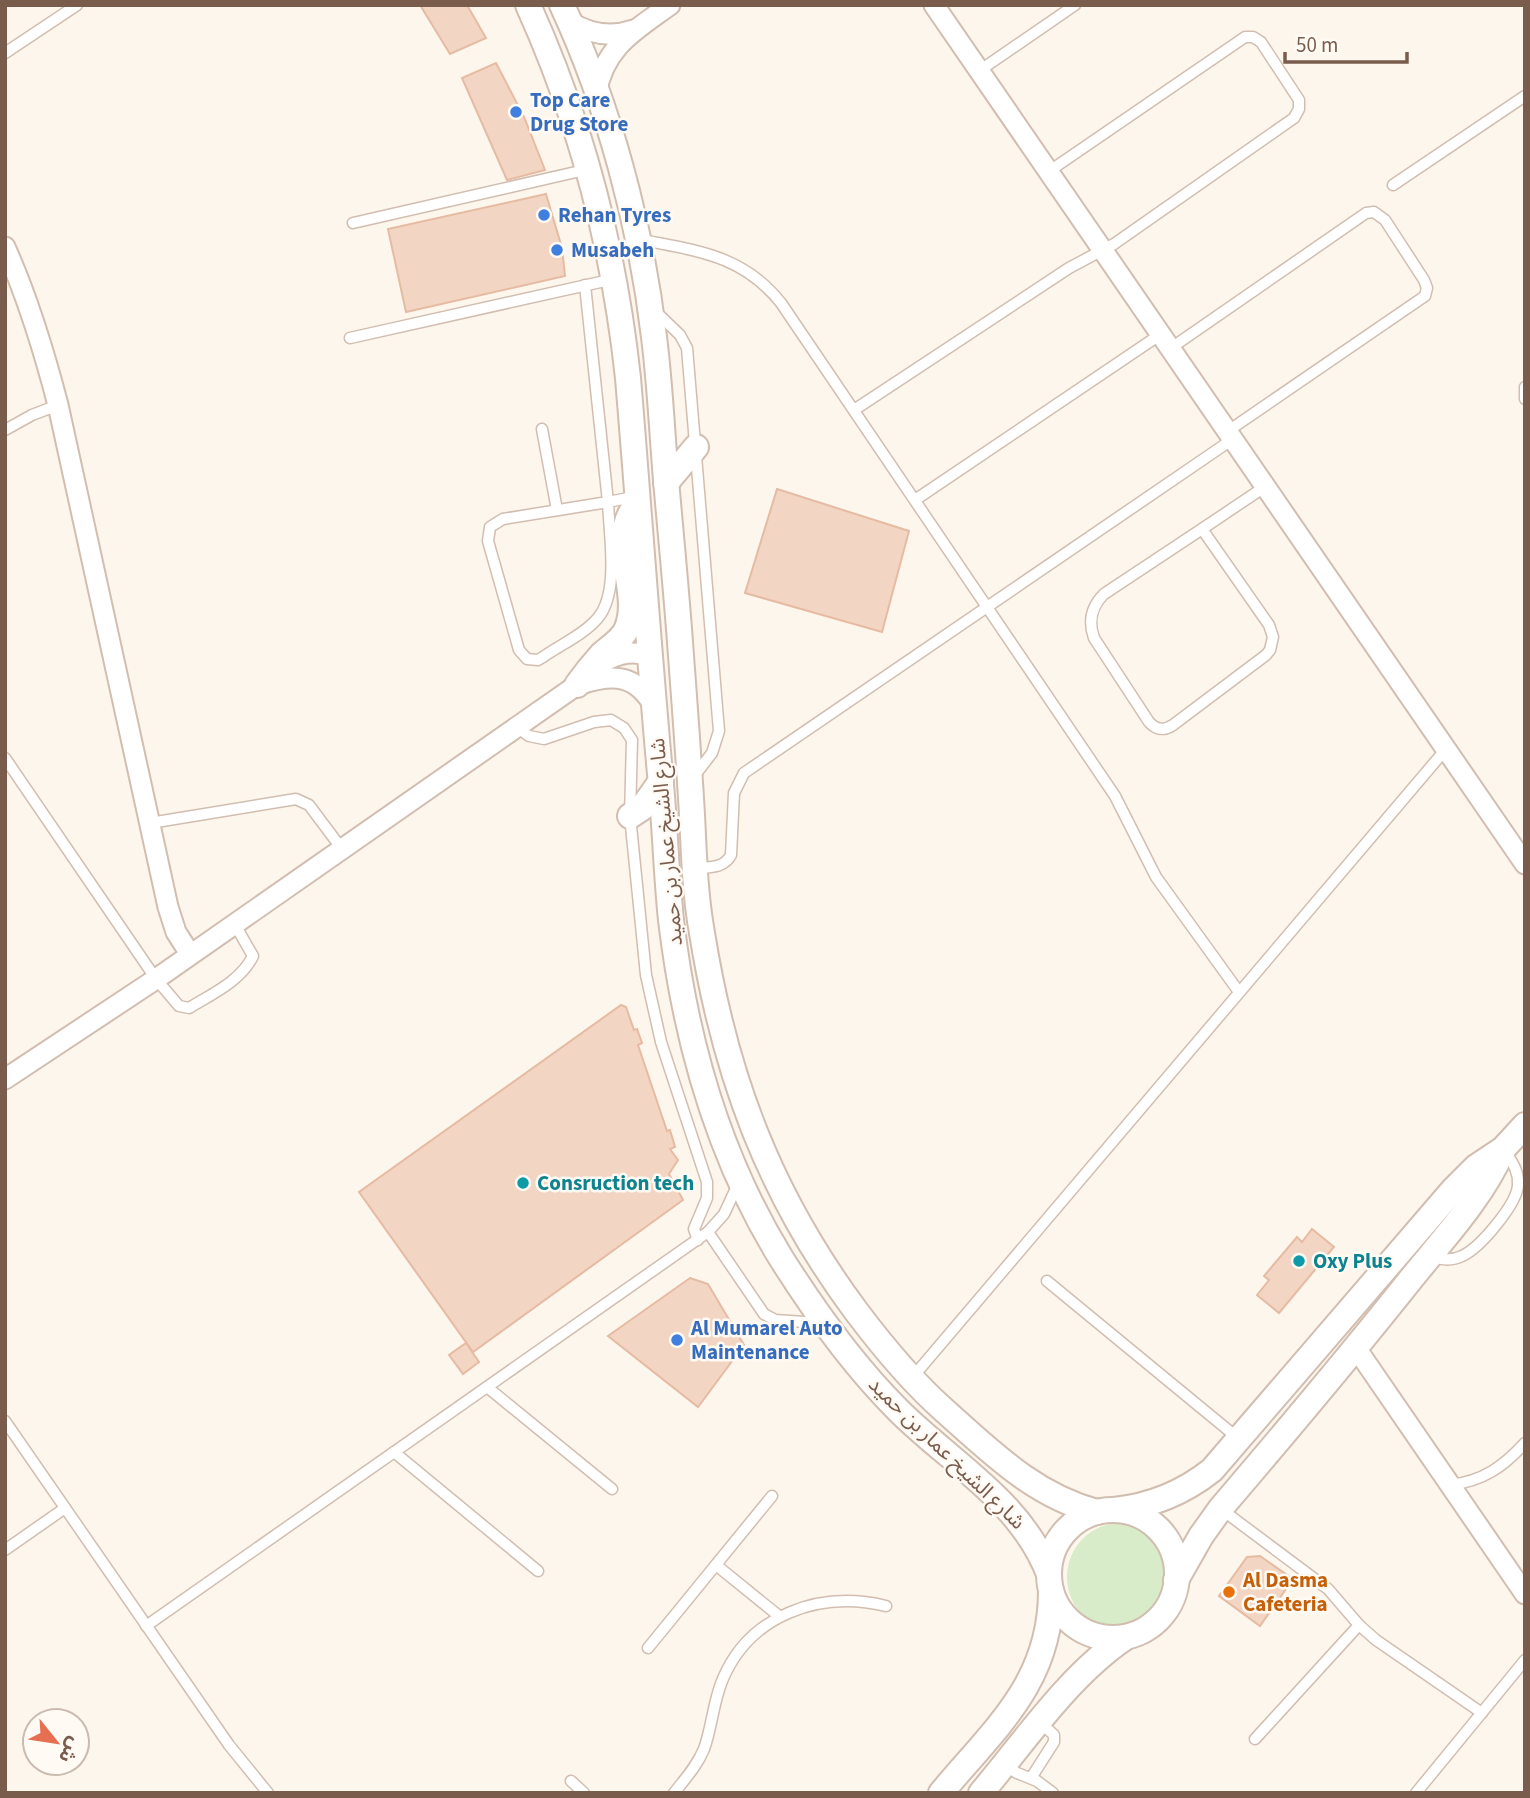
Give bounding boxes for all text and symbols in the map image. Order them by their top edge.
scale bar [1285,21,1408,65]
text: 50 m [1296,30,1338,60]
place label: Top Care Drug Store [530,85,629,139]
marker: Top Care Drug Store [508,104,524,120]
place label: Rehan Tyres [558,200,671,230]
marker: Rehan Tyres [536,207,552,223]
place label: Musabeh [571,235,654,265]
marker: Musabeh [549,242,565,258]
street label: شارع الشيخ عمار بن حميد [642,737,690,947]
place label: Consruction tech [537,1168,694,1198]
marker: Consruction tech [515,1175,531,1191]
place label: Oxy Plus [1313,1246,1392,1276]
marker: Oxy Plus [1291,1253,1307,1269]
place label: Al Mumarel Auto Maintenance [690,1313,843,1367]
marker: Al Mumarel Auto Maintenance [669,1332,685,1348]
street label: شارع الشيخ عمار بن حميد [862,1370,1032,1536]
place label: Al Dasma Cafeteria [1242,1565,1328,1619]
marker: Al Dasma Cafeteria [1221,1584,1237,1600]
north arrow [21,1707,91,1777]
text: ش [51,1732,88,1768]

